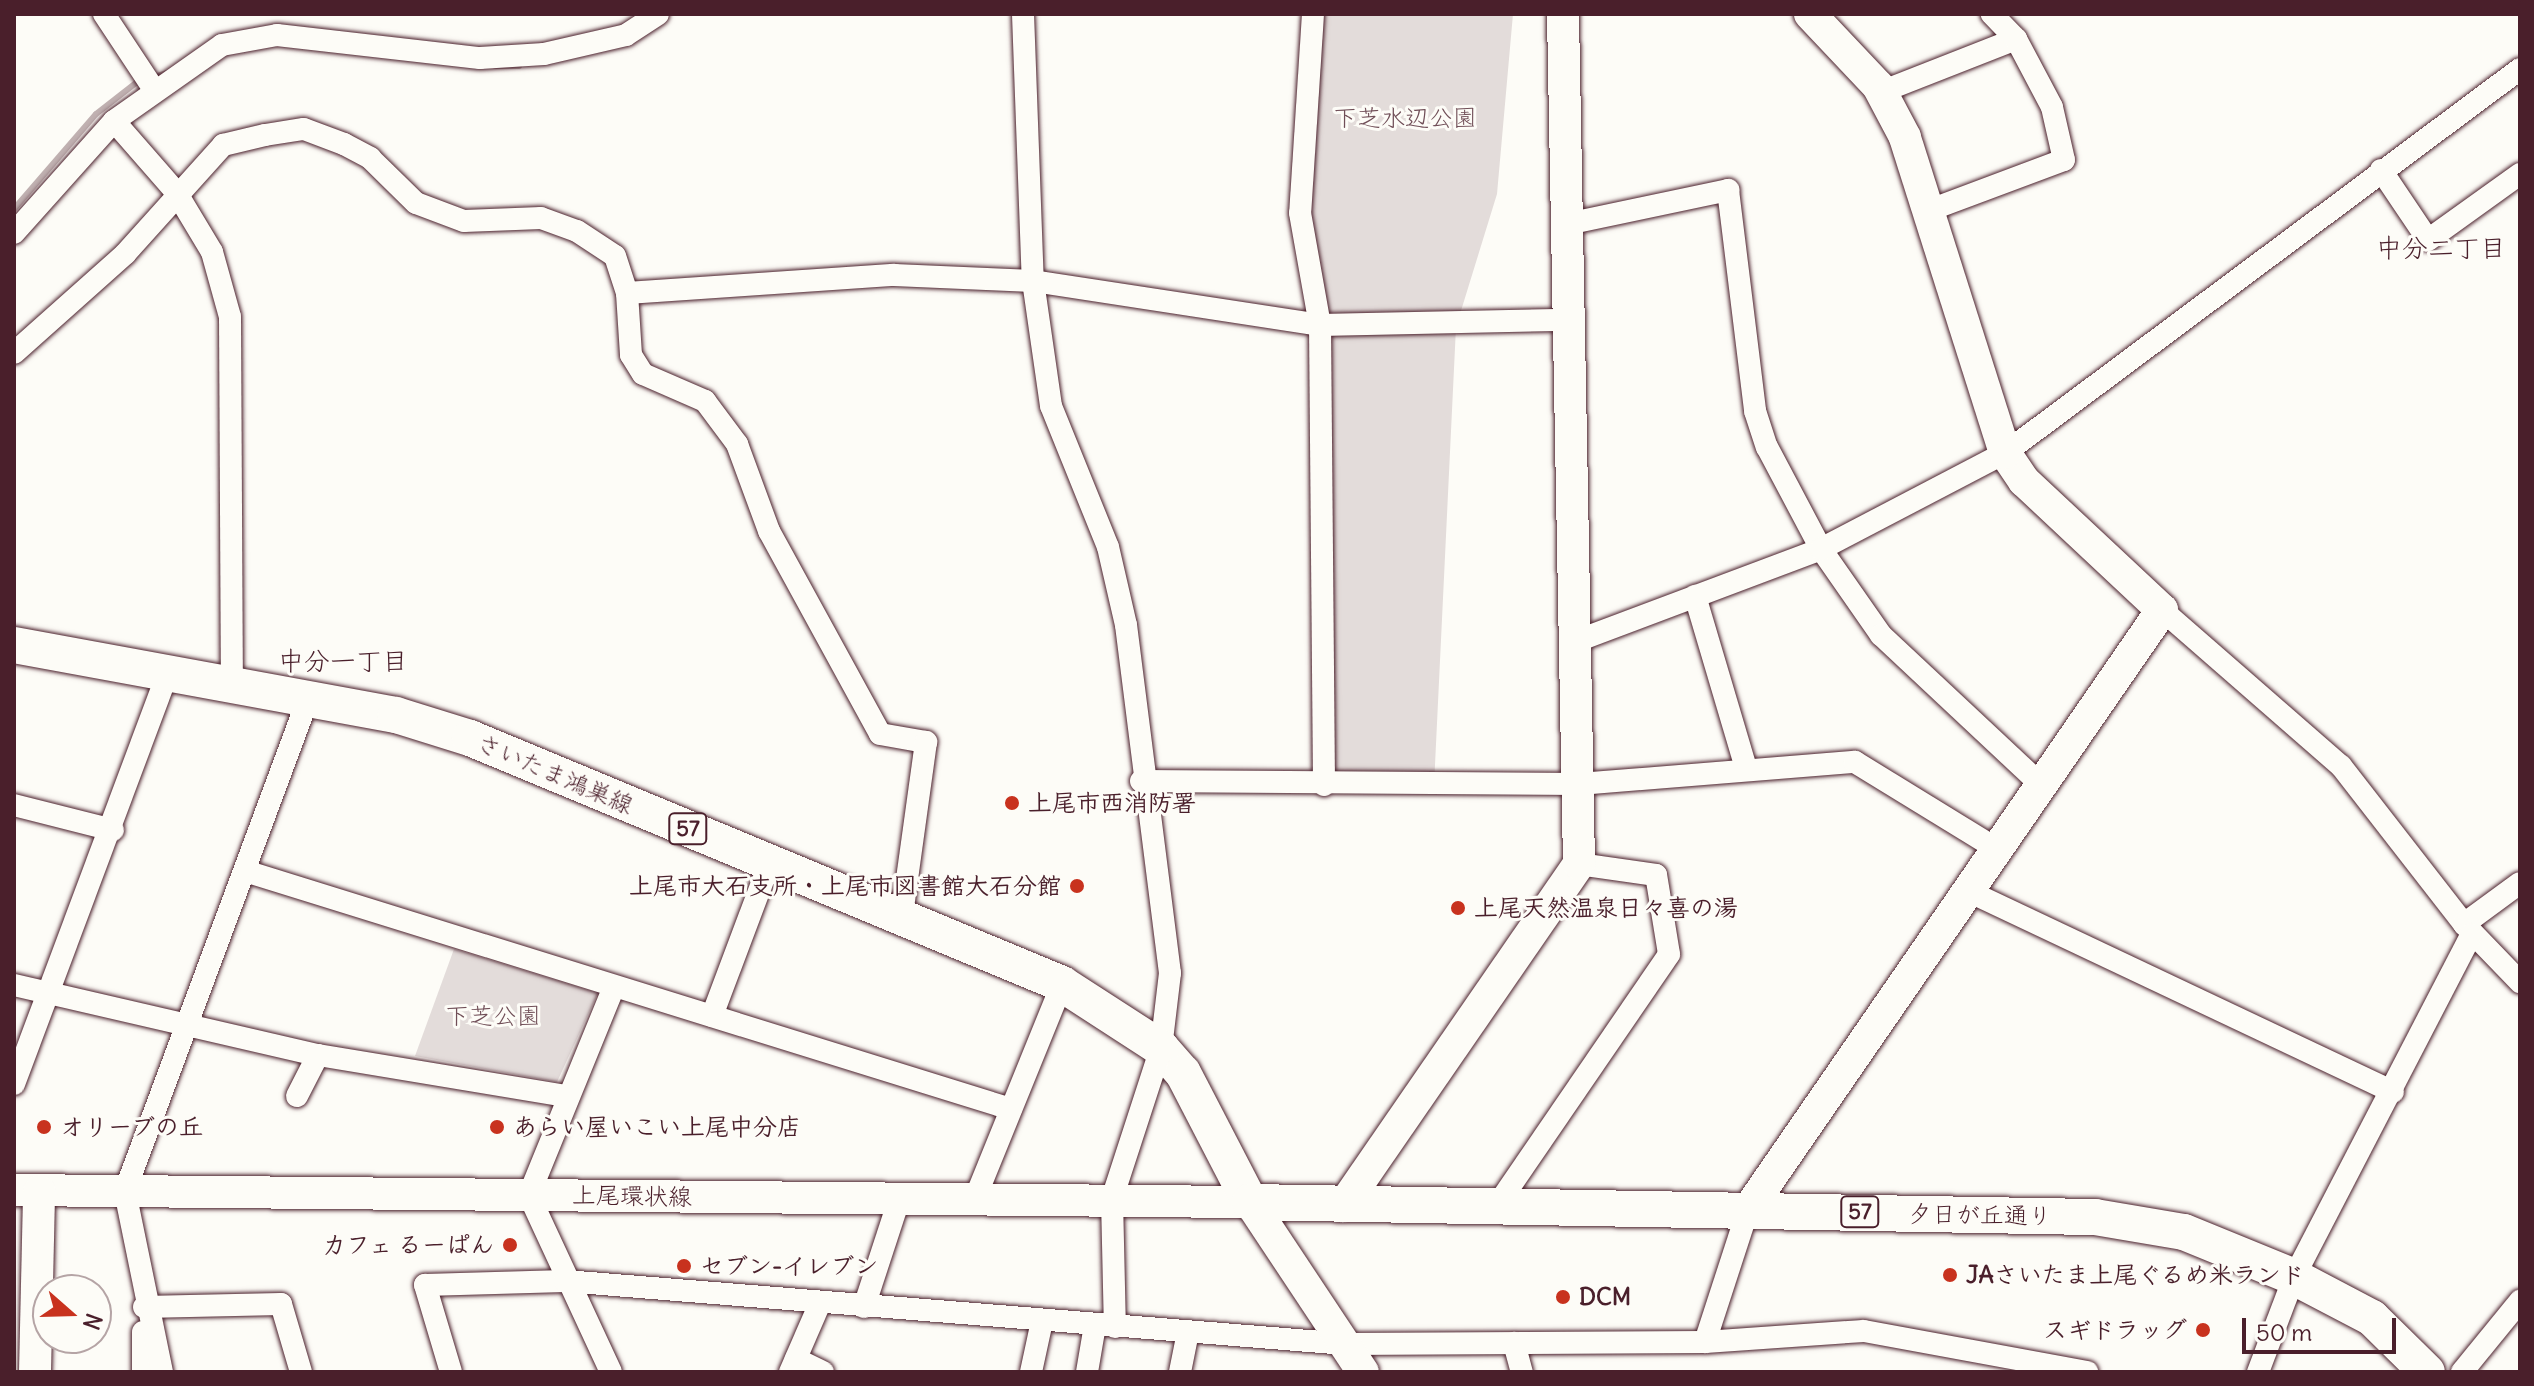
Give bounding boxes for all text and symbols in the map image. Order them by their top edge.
park label: 下芝水辺公園 [1333,104,1477,132]
district label: 中分二丁目 [2376,232,2506,264]
district label: 中分一丁目 [278,645,408,677]
street label: さいたま鴻巣線 [472,728,638,820]
place label: 上尾市西消防署 [1028,789,1196,817]
marker: 上尾市西消防署 [1003,794,1021,812]
road number: 57 [668,811,708,847]
place label: 上尾市大石支所・上尾市図書館大石分館 [629,872,1061,900]
marker: 上尾市大石支所・上尾市図書館大石分館 [1068,877,1086,895]
place label: 上尾天然温泉日々喜の湯 [1474,894,1738,922]
marker: 上尾天然温泉日々喜の湯 [1449,899,1467,917]
park label: 下芝公園 [445,1002,541,1030]
place label: オリーブの丘 [60,1113,204,1141]
place label: あらい屋いこい上尾中分店 [513,1113,801,1141]
marker: オリーブの丘 [35,1118,53,1136]
marker: あらい屋いこい上尾中分店 [488,1118,506,1136]
street label: 上尾環状線 [572,1181,692,1211]
road number: 57 [1840,1194,1880,1230]
street label: 夕日が丘通り [1908,1199,2052,1231]
place label: カフェ るーぱん [320,1231,494,1259]
marker: カフェ るーぱん [501,1236,519,1254]
place label: セブン-イレブン [700,1252,878,1280]
marker: セブン-イレブン [675,1257,693,1275]
place label: JAさいたま上尾ぐるめ米ランド [1966,1261,2306,1289]
marker: JAさいたま上尾ぐるめ米ランド [1941,1266,1959,1284]
north arrow [32,1274,112,1354]
place label: DCM [1579,1283,1631,1311]
marker: DCM [1554,1288,1572,1306]
scale bar [2246,1302,2400,1352]
text: N [77,1310,108,1333]
place label: スギドラッグ [2043,1316,2187,1344]
text: 50 m [2256,1317,2312,1347]
marker: スギドラッグ [2194,1321,2212,1339]

